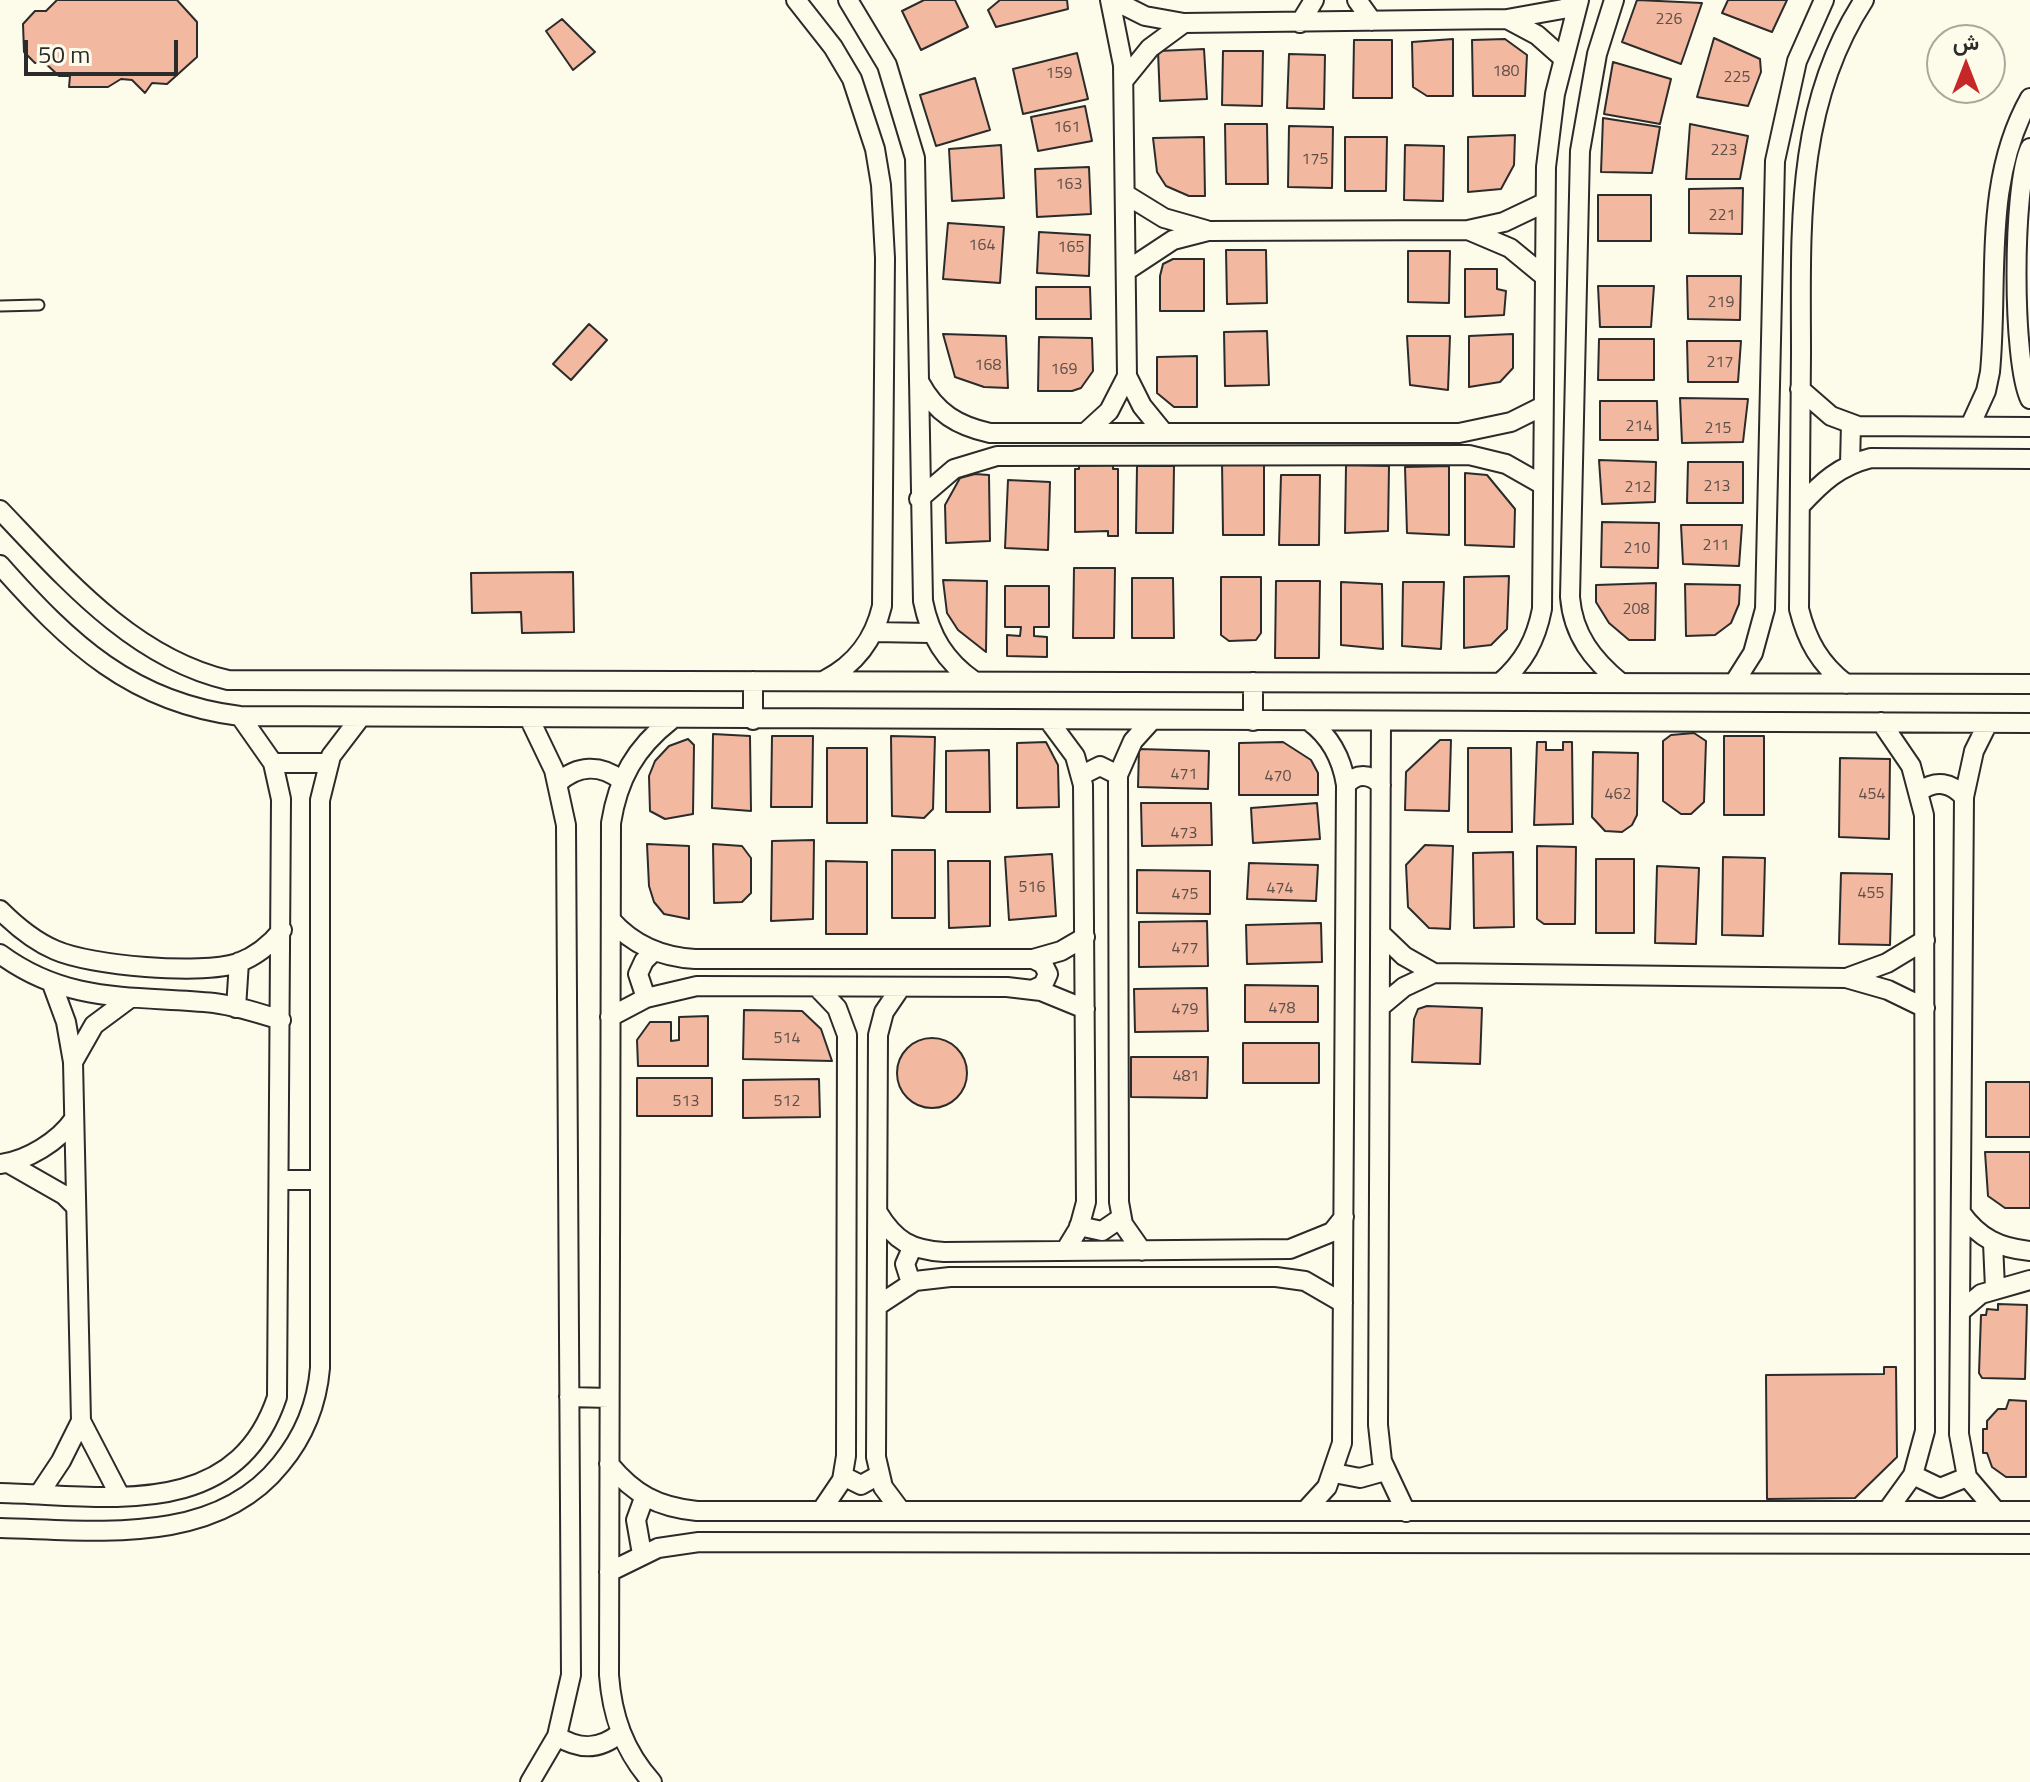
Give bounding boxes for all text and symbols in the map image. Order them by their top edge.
house number: 226 [1656,10,1682,30]
scale bar [28,24,182,74]
north arrow [1926,24,2006,104]
text: ش [1953,25,1979,59]
text: 50 m [38,36,90,72]
house number: 180 [1493,62,1519,82]
house number: 159 [1046,64,1072,84]
house number: 225 [1724,68,1750,88]
house number: 161 [1054,118,1080,138]
house number: 223 [1711,141,1737,161]
house number: 175 [1302,150,1328,170]
house number: 163 [1056,175,1082,195]
house number: 221 [1709,206,1735,226]
house number: 164 [969,236,995,256]
house number: 165 [1058,238,1084,258]
house number: 219 [1708,293,1734,313]
house number: 217 [1707,353,1733,373]
house number: 168 [975,356,1001,376]
house number: 169 [1051,360,1077,380]
house number: 214 [1626,417,1652,437]
house number: 215 [1705,419,1731,439]
house number: 213 [1704,477,1730,497]
house number: 212 [1625,478,1651,498]
house number: 211 [1703,536,1729,556]
house number: 210 [1624,539,1650,559]
house number: 208 [1623,600,1649,620]
house number: 471 [1171,765,1197,785]
house number: 470 [1265,767,1291,787]
house number: 462 [1605,785,1631,805]
house number: 454 [1859,785,1885,805]
house number: 473 [1171,824,1197,844]
house number: 516 [1019,878,1045,898]
house number: 474 [1267,879,1293,899]
house number: 455 [1858,884,1884,904]
house number: 475 [1172,885,1198,905]
house number: 477 [1172,939,1198,959]
house number: 478 [1269,999,1295,1019]
house number: 479 [1172,1000,1198,1020]
house number: 514 [774,1029,800,1049]
house number: 481 [1173,1067,1199,1087]
house number: 513 [673,1092,699,1112]
house number: 512 [774,1092,800,1112]

